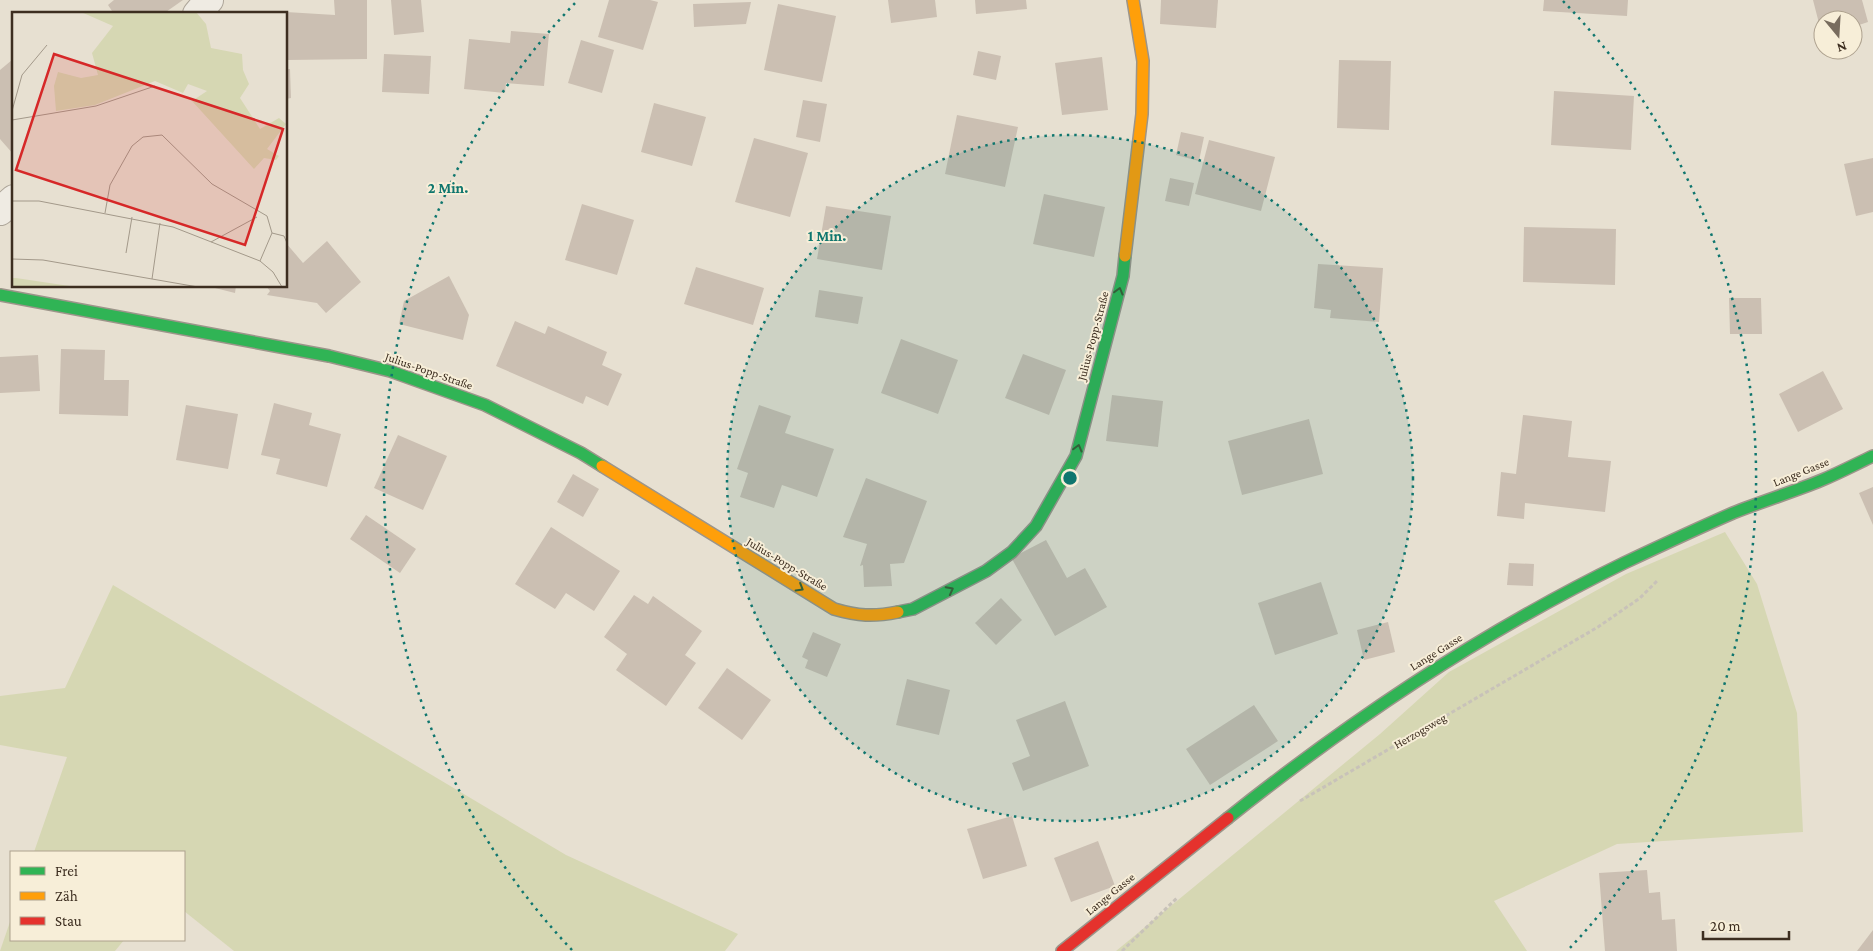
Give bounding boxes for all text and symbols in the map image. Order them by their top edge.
north arrow [1813,10,1863,60]
inset map [12,12,288,288]
text: N [1835,38,1849,57]
text: 2 Min. [428,180,468,196]
text: 1 Min. [808,228,846,244]
one-way arrow [1114,287,1124,295]
street label: Julius-Popp-Straße [1074,290,1112,383]
street label: Julius-Popp-Straße [382,349,475,393]
one-way arrow [1072,443,1083,452]
street label: Lange Gasse [1771,454,1831,490]
centre of rings [1061,469,1079,487]
street label: Julius-Popp-Straße [743,534,830,594]
one-way arrow [794,582,803,592]
one-way arrow [945,586,954,596]
street label: Lange Gasse [1407,630,1465,674]
street label: Herzogsweg [1391,710,1449,752]
legend [10,851,185,941]
text: Frei [55,863,78,879]
street label: Lange Gasse [1083,870,1137,918]
text: Zäh [55,888,78,904]
scale bar [1703,908,1789,940]
text: Stau [55,913,82,929]
text: 20 m [1710,918,1741,934]

